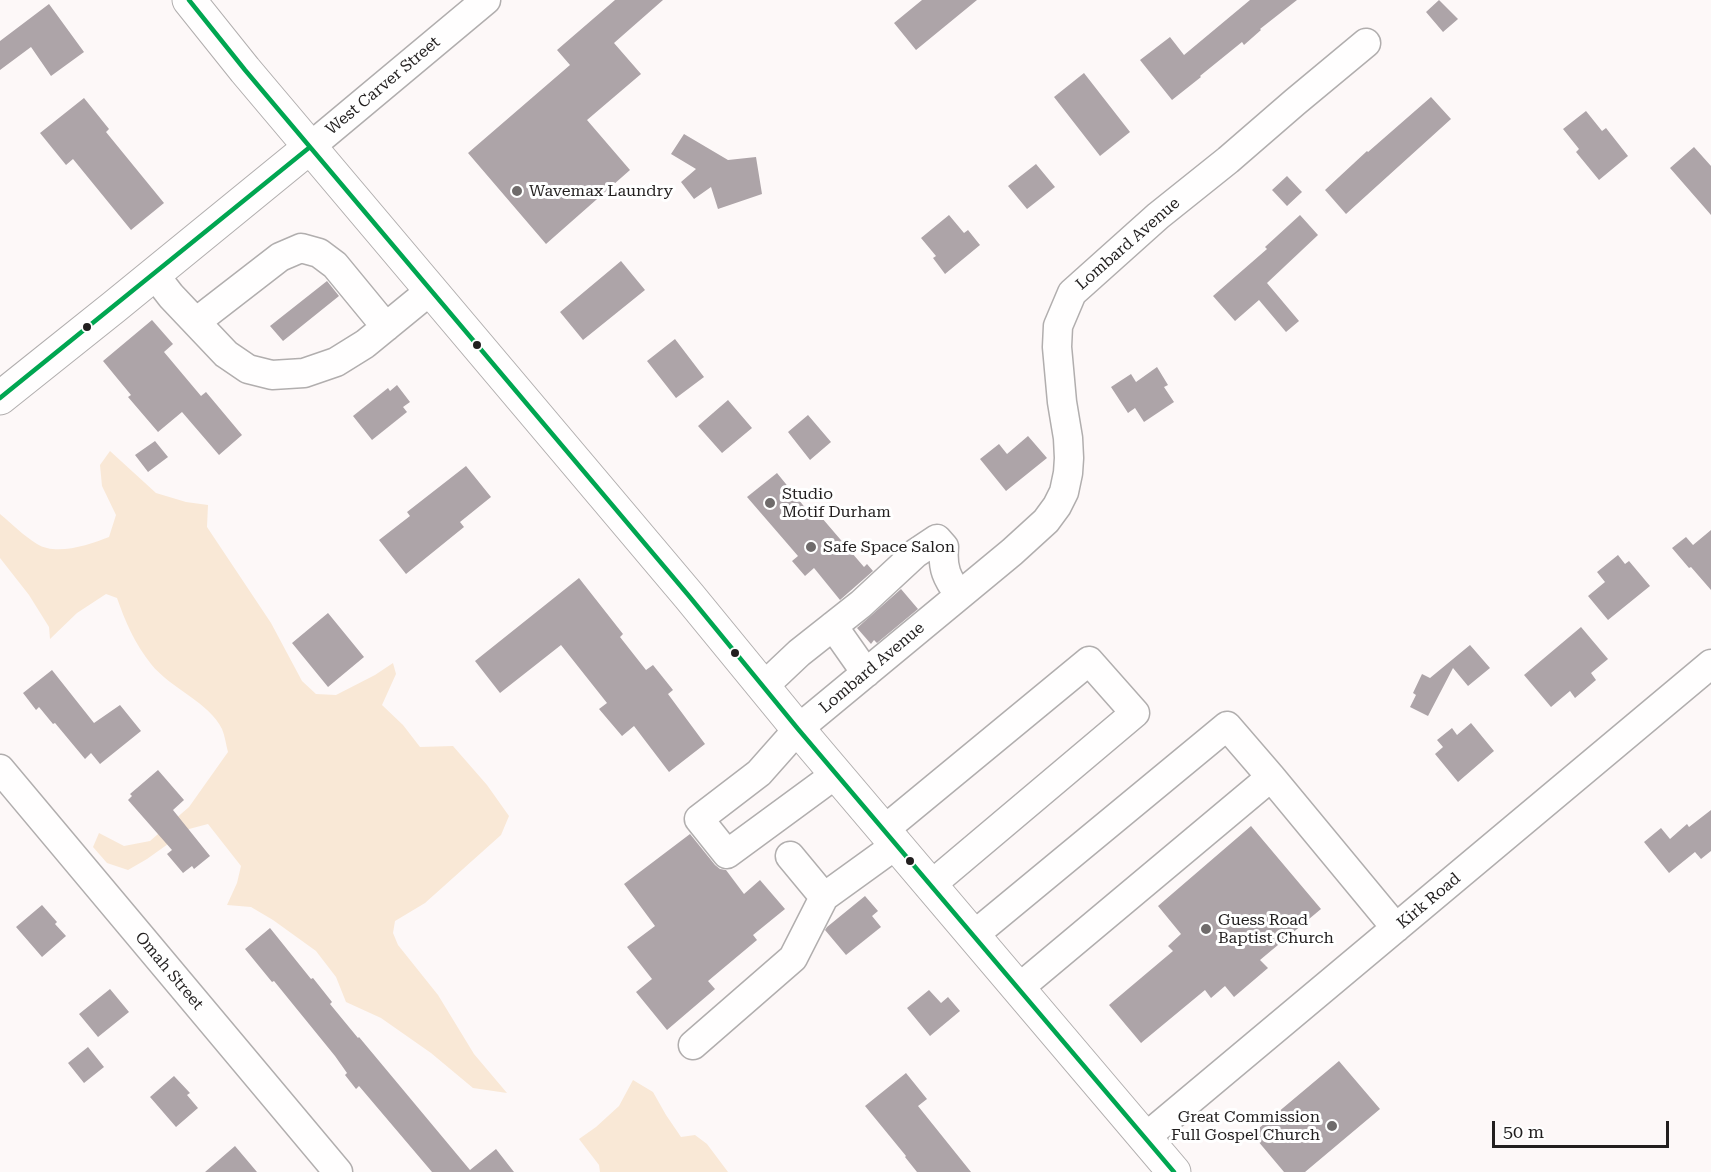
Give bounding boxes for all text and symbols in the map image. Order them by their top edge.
street label: West Carver Street [322,33,444,139]
place label: Wavemax Laundry [529,181,673,201]
marker: Wavemax Laundry [510,184,524,198]
street label: Lombard Avenue [1072,194,1184,294]
unlabelled marker [81,321,93,333]
unlabelled marker [471,339,483,351]
place label: Studio Motif Durham [782,484,891,522]
marker: Studio Motif Durham [763,496,777,510]
place label: Safe Space Salon [823,537,955,557]
marker: Safe Space Salon [804,540,818,554]
street label: Lombard Avenue [816,619,928,717]
unlabelled marker [729,647,741,659]
unlabelled marker [904,855,916,867]
street label: Kirk Road [1393,869,1465,933]
place label: Guess Road Baptist Church [1218,910,1334,948]
marker: Guess Road Baptist Church [1199,922,1213,936]
street label: Omah Street [131,928,207,1014]
place label: Great Commission Full Gospel Church [1171,1107,1320,1145]
scale bar [1495,1109,1672,1147]
marker: Great Commission Full Gospel Church [1325,1119,1339,1133]
text: 50 m [1503,1121,1544,1142]

